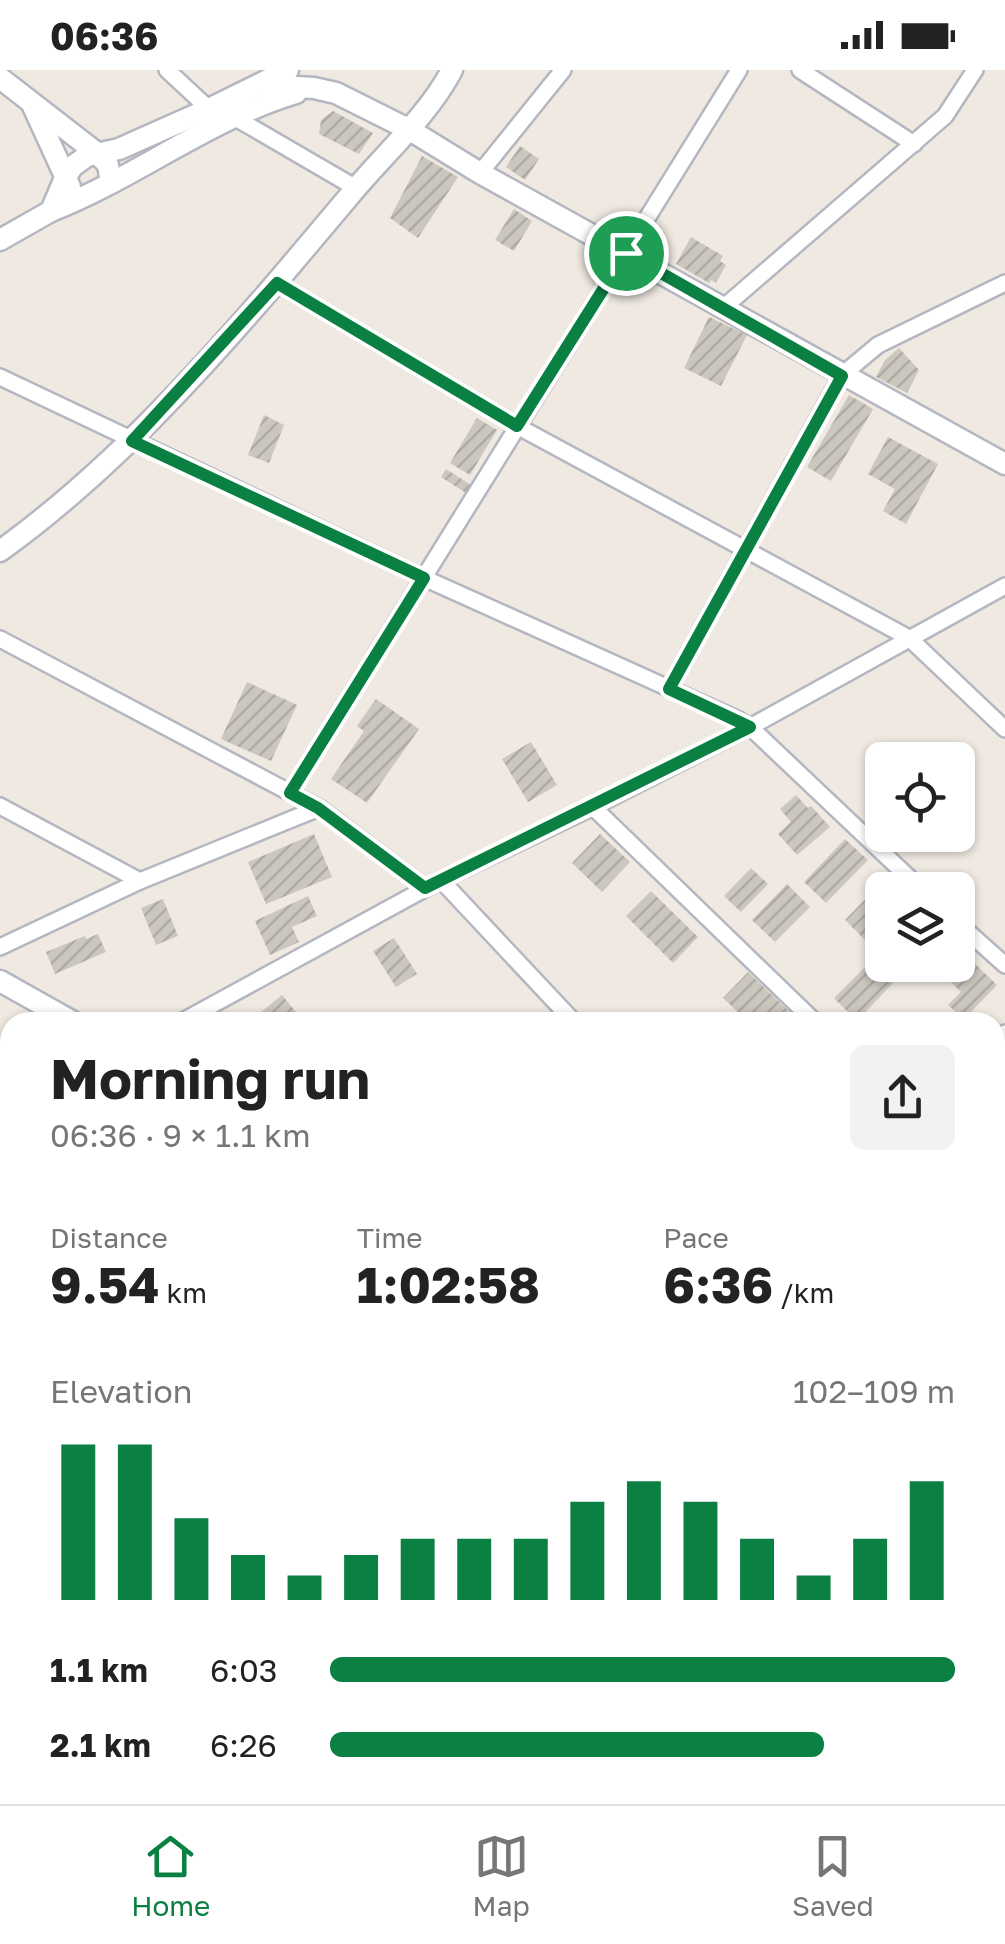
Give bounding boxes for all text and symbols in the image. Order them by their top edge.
text: 06:36 [50,13,158,58]
pin [584,211,669,296]
icon: arrive [599,226,654,281]
map controls [865,742,975,982]
button: locate [865,742,975,852]
button: layers [865,872,975,982]
text: Morning run [50,1045,370,1111]
button: share [850,1045,955,1150]
text: 06:36 · 9 × 1.1 km [50,1116,310,1154]
text: Distance [50,1221,168,1254]
text: Time [357,1221,423,1254]
text: Pace [663,1221,729,1254]
text: 9.54 [50,1254,160,1314]
text: 1:02:58 [357,1254,540,1314]
text: 6:36 [663,1254,773,1314]
text: km [160,1276,207,1309]
text: /km [773,1276,834,1309]
text: Elevation [50,1372,192,1410]
text: 102–109 m [793,1372,955,1410]
text: 1.1 km [50,1651,148,1689]
text: 6:03 [210,1651,278,1689]
text: 2.1 km [50,1726,151,1764]
text: 6:26 [210,1726,277,1764]
tab: Home [131,1829,210,1922]
tab: Map [473,1829,530,1922]
tab: Saved [792,1829,874,1922]

